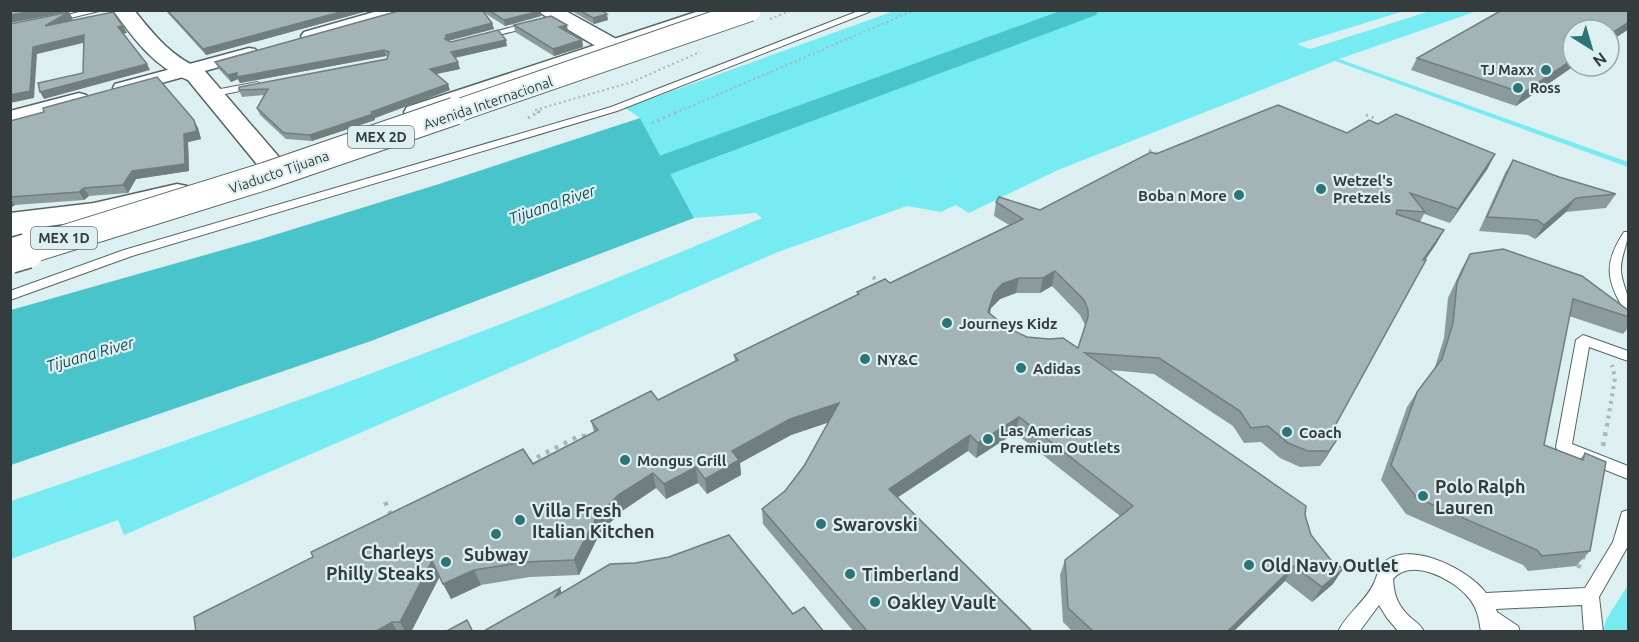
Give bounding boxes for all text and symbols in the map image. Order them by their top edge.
north arrow [1561,18,1621,78]
text: N [1590,49,1610,71]
place label: TJ Maxx [1481,62,1534,78]
marker: TJ Maxx [1539,63,1553,77]
street label: Avenida Internacional [421,73,555,133]
place label: Ross [1530,80,1561,96]
marker: Ross [1511,81,1525,95]
road number: MEX 2D [348,126,414,148]
street label: Viaducto Tijuana [227,147,331,197]
place label: Wetzel's Pretzels [1333,172,1393,206]
water label: Tijuana River [506,180,599,227]
marker: Wetzel's Pretzels [1314,182,1328,196]
place label: Boba n More [1138,187,1227,204]
marker: Boba n More [1232,188,1246,202]
road number: MEX 1D [31,227,97,249]
place label: Journeys Kidz [959,315,1057,332]
marker: Journeys Kidz [940,316,954,330]
water label: Tijuana River [44,333,137,375]
place label: NY&C [877,351,918,368]
marker: NY&C [858,352,872,366]
place label: Adidas [1033,360,1081,377]
marker: Adidas [1014,361,1028,375]
place label: Las Americas Premium Outlets [1000,422,1120,456]
place label: Coach [1299,424,1342,441]
marker: Coach [1280,425,1294,439]
marker: Las Americas Premium Outlets [981,432,995,446]
place label: Mongus Grill [637,452,727,469]
marker: Mongus Grill [618,453,632,467]
place label: Polo Ralph Lauren [1435,476,1526,517]
marker: Polo Ralph Lauren [1416,489,1430,503]
place label: Villa Fresh Italian Kitchen [532,500,655,541]
marker: Villa Fresh Italian Kitchen [513,513,527,527]
place label: Swarovski [833,514,918,534]
marker: Swarovski [814,517,828,531]
marker: Subway [489,527,503,541]
place label: Charleys Philly Steaks [326,542,434,583]
place label: Subway [464,544,529,564]
marker: Charleys Philly Steaks [439,555,453,569]
place label: Old Navy Outlet [1261,555,1399,575]
marker: Old Navy Outlet [1242,558,1256,572]
place label: Timberland [862,564,959,584]
marker: Timberland [843,567,857,581]
place label: Oakley Vault [887,592,996,612]
marker: Oakley Vault [868,595,882,609]

